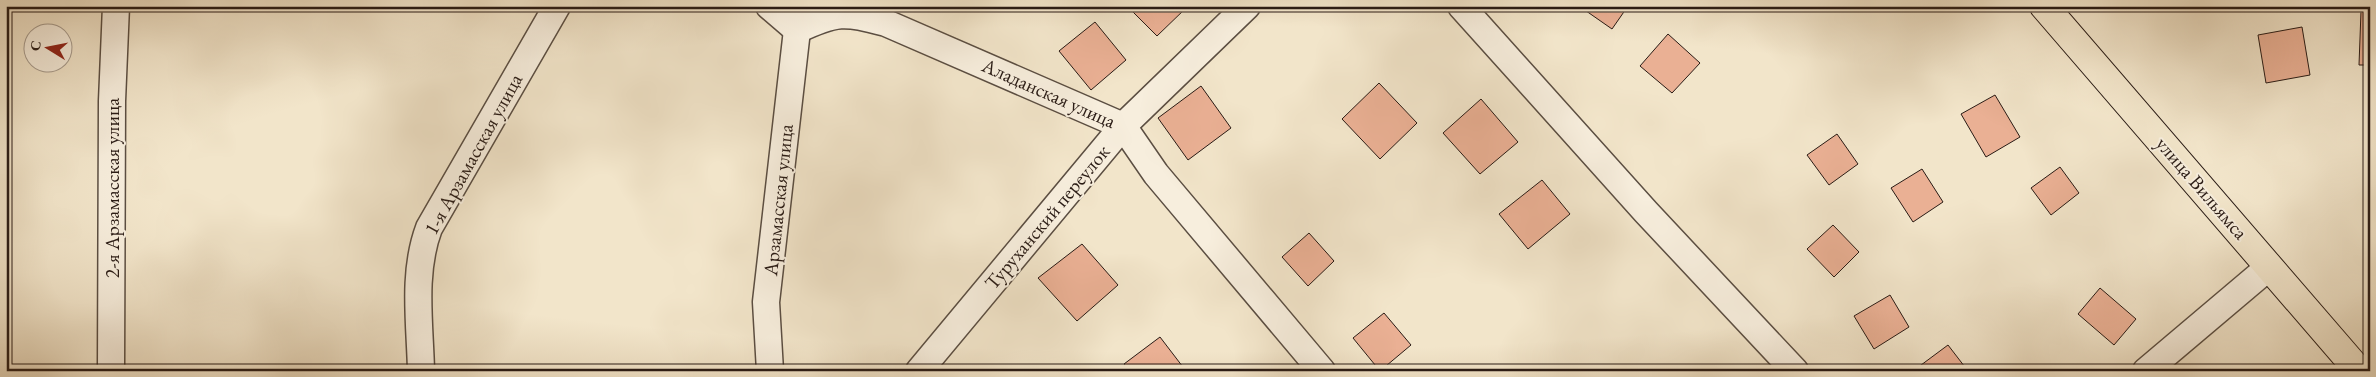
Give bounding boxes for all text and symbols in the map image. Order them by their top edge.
north arrow [22,22,72,72]
text: С [25,39,45,52]
street label: Аладанская улица [977,51,1120,134]
street label: 1-я Арзамасская улица [418,69,528,239]
street label: 2-я Арзамасская улица [99,98,125,278]
street label: Арзамасская улица [757,123,799,278]
street label: улица Вильямса [2150,131,2254,245]
street label: Туруханский переулок [979,139,1116,295]

